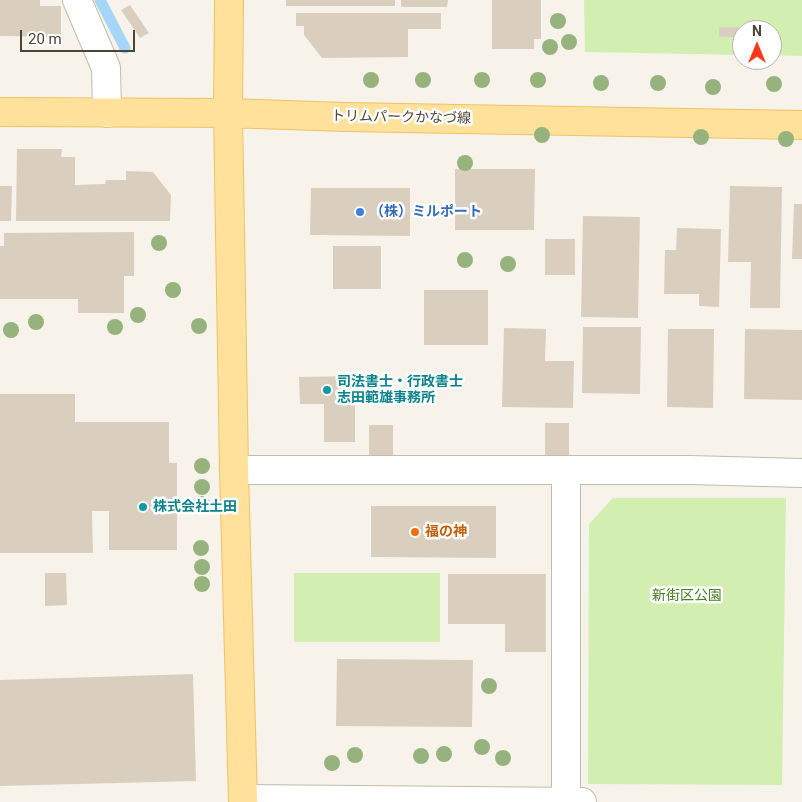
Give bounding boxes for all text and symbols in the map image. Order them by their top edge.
scale bar [22,20,138,52]
north arrow [732,20,782,70]
text: N [752,23,762,39]
text: 20 m [28,30,62,48]
street label: トリムパークかなづ線 [331,108,471,128]
place label: （株）ミルポート [370,204,482,220]
marker: （株）ミルポート [354,206,366,218]
place label: 司法書士・行政書士 志田範雄事務所 [337,374,463,407]
marker: 司法書士・行政書士 志田範雄事務所 [321,384,333,396]
place label: 株式会社土田 [153,499,237,515]
marker: 株式会社土田 [137,501,149,513]
place label: 福の神 [425,524,467,540]
marker: 福の神 [409,526,421,538]
park label: 新街区公園 [652,588,722,604]

